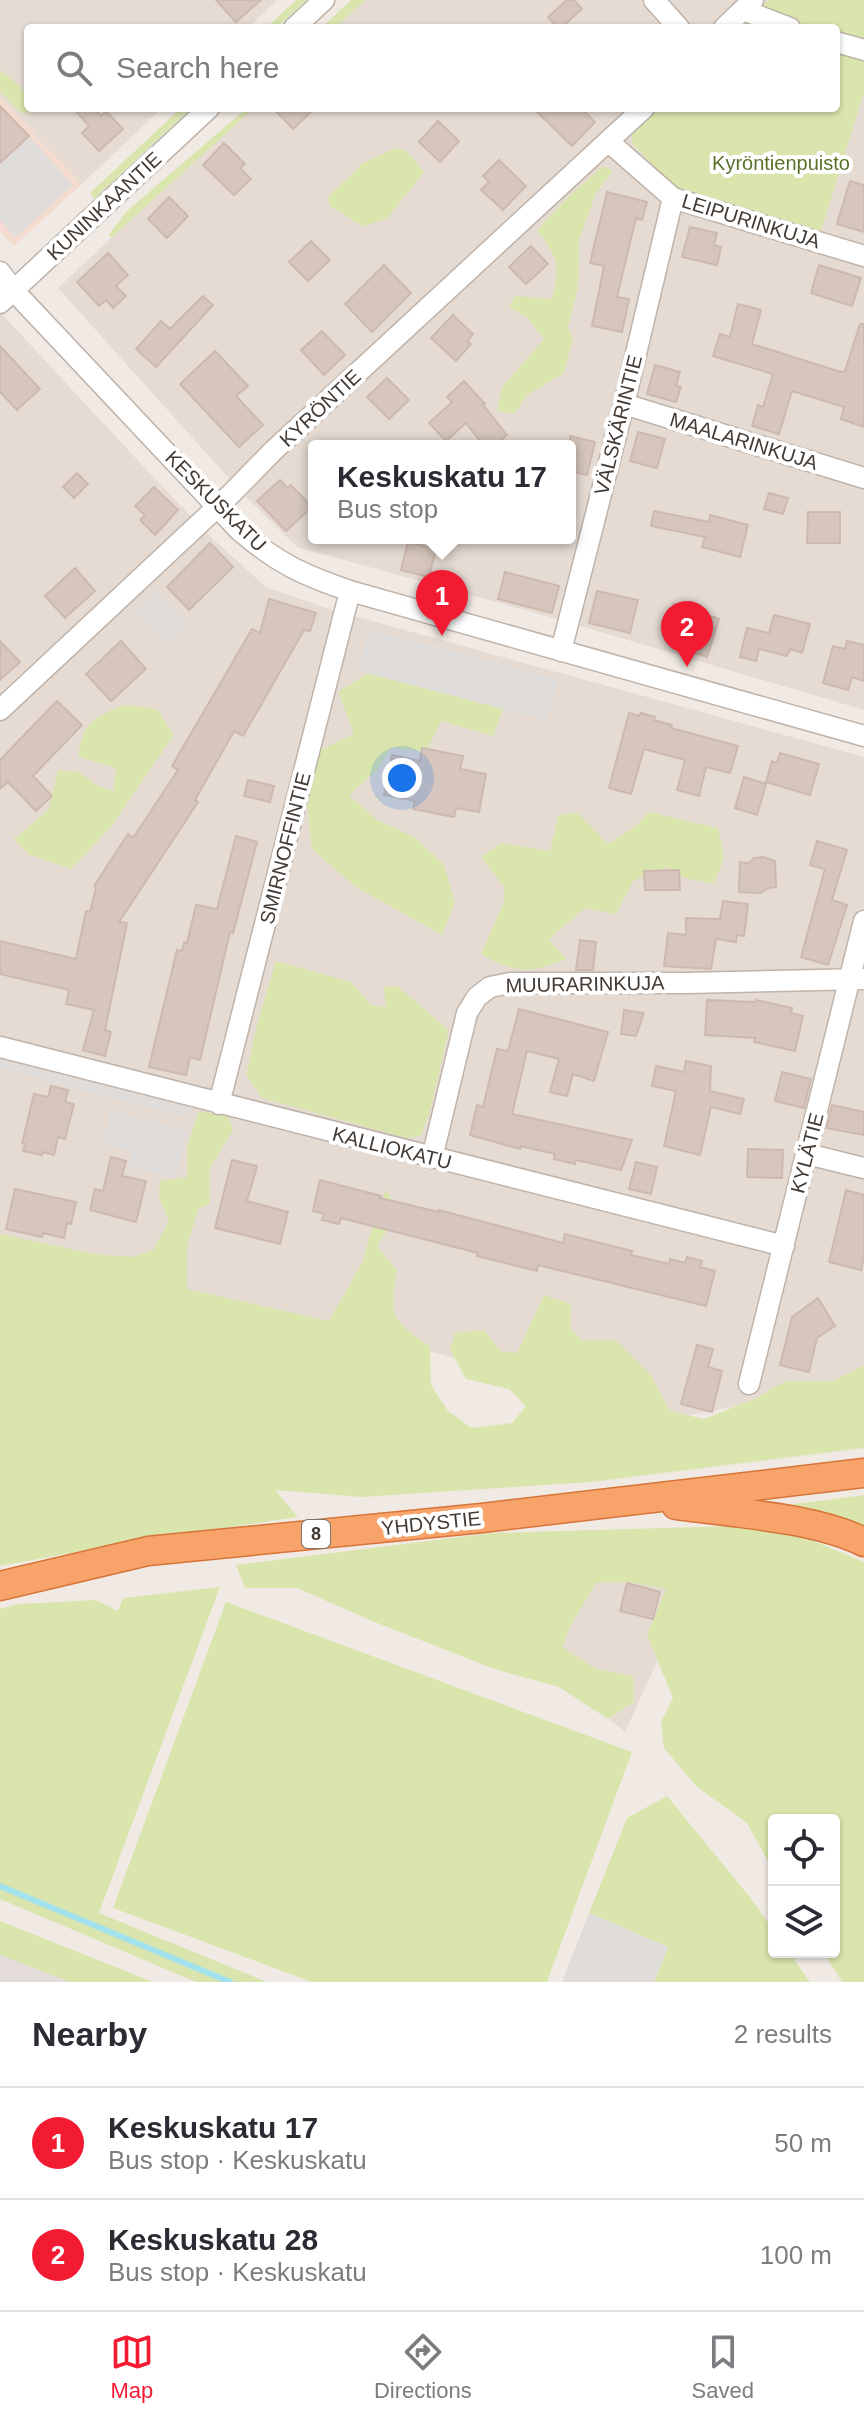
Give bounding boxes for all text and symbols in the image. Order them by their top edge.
search box [24,24,840,112]
icon: search [52,46,96,90]
text: Search here [116,51,279,84]
street label: KUNINKAANTIE [42,148,166,264]
park label: Kyröntienpuisto [712,152,850,174]
street label: LEIPURINKUJA [679,190,823,253]
street label: VÄLSKÄRINTIE [590,353,646,497]
street label: KYRÖNTIE [275,365,365,451]
street label: MAALARINKUJA [667,408,821,474]
popup [308,440,576,544]
street label: KESKUSKATU [161,446,271,556]
text: Keskuskatu 17 [337,460,547,493]
text: Bus stop [337,494,438,524]
pin: 1 [416,570,468,636]
pin: 2 [661,601,713,667]
your location [382,758,422,798]
street label: SMIRNOFFINTIE [256,770,314,926]
street label: MUURARINKUJA [505,972,665,996]
street label: KYLÄTIE [786,1110,828,1196]
street label: KALLIOKATU [330,1123,454,1173]
street label: YHDYSTIE [380,1507,482,1539]
road number: 8 [302,1520,330,1548]
map controls [768,1814,840,1958]
button: locate [768,1814,840,1886]
button: layers [768,1886,840,1958]
text: Nearby [32,2015,147,2053]
text: 2 results [734,2019,832,2049]
text: Keskuskatu 17 [108,2111,318,2144]
text: 1 [51,2128,65,2158]
text: 50 m [774,2128,832,2158]
text: Bus stop · Keskuskatu [108,2145,367,2175]
text: Keskuskatu 28 [108,2223,318,2256]
text: 2 [51,2240,65,2270]
text: 100 m [760,2240,832,2270]
text: Bus stop · Keskuskatu [108,2257,367,2287]
tab: Map [110,2330,154,2404]
tab: Directions [374,2330,472,2404]
tab: Saved [692,2330,754,2404]

